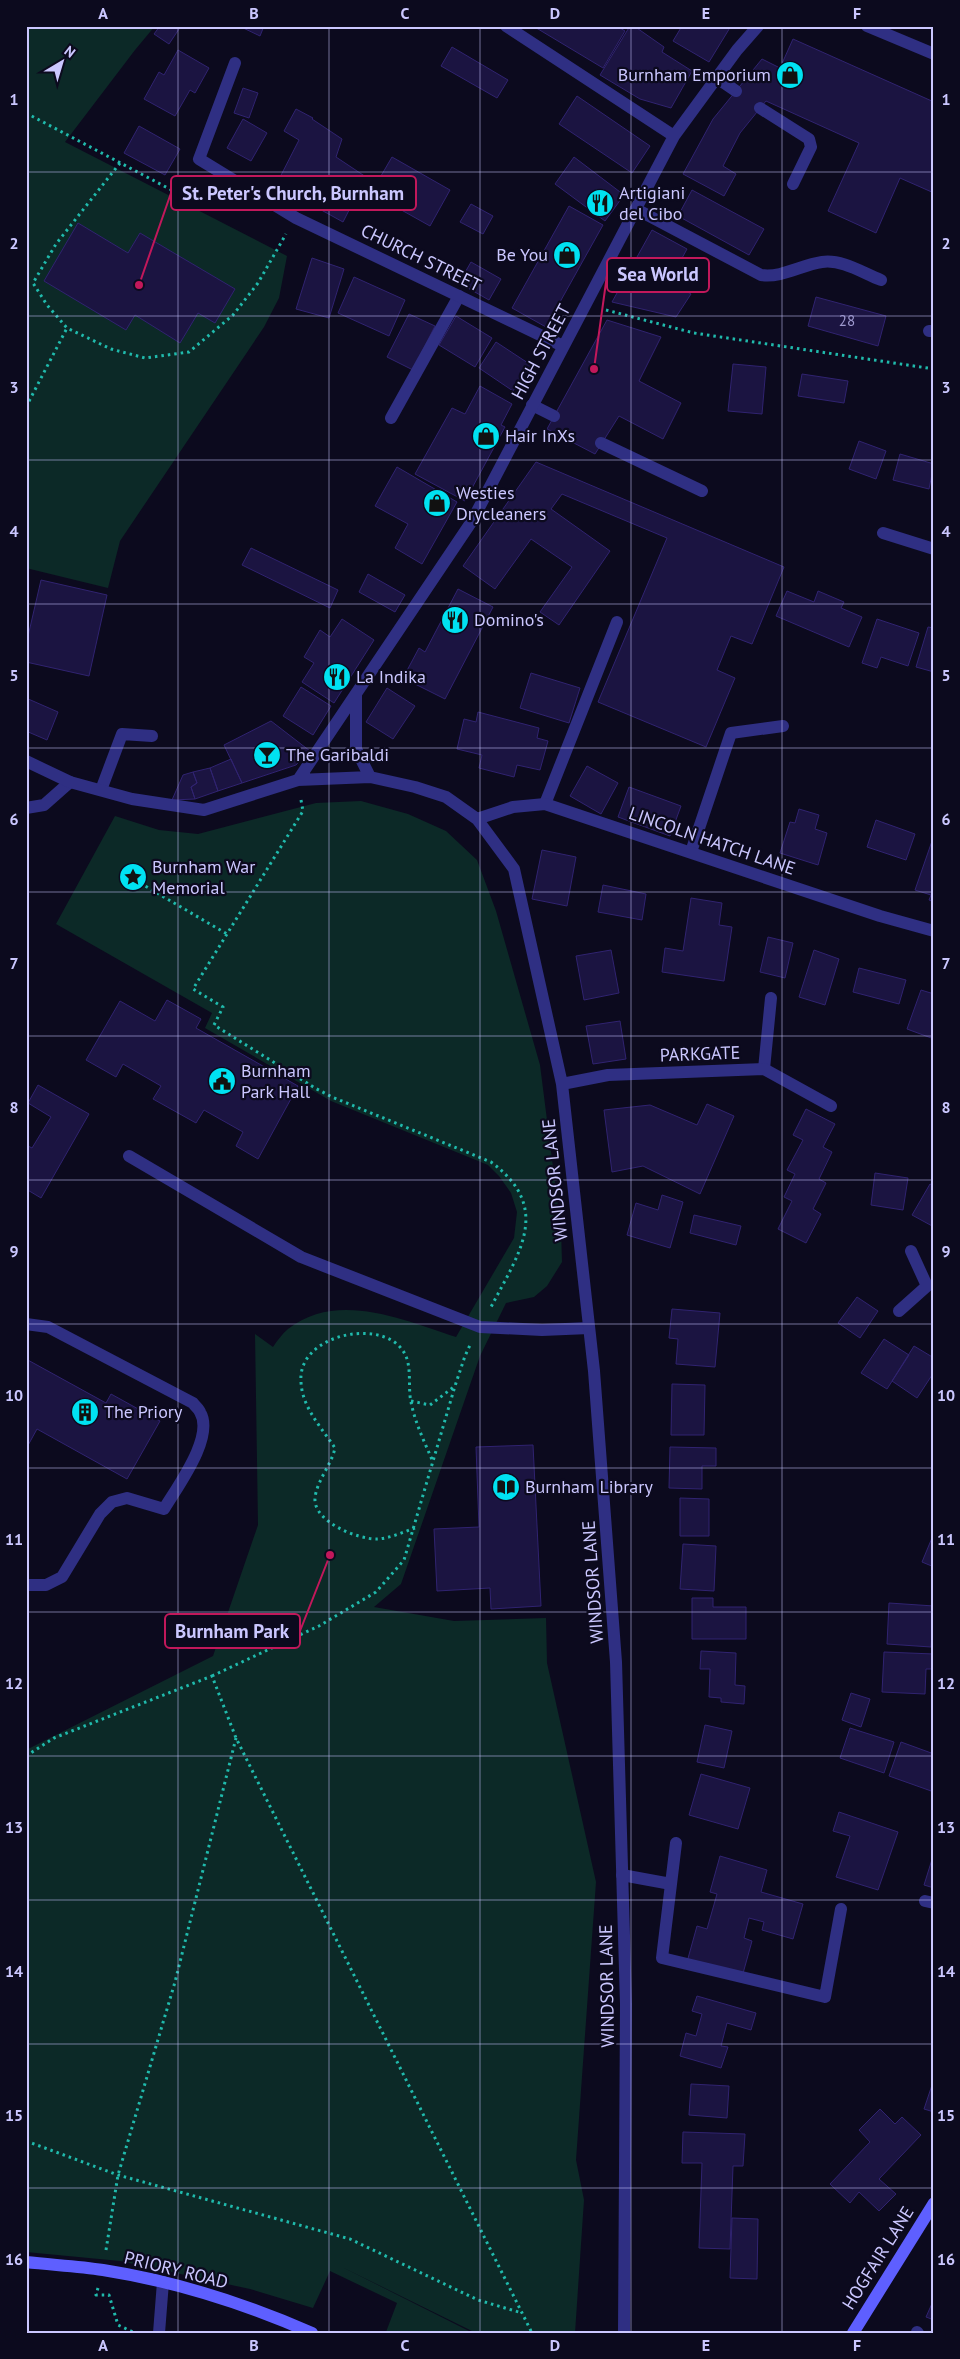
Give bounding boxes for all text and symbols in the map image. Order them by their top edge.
text: A [98,3,108,23]
text: B [249,3,259,23]
text: C [401,3,410,23]
text: D [550,3,560,23]
text: E [702,3,710,23]
text: F [853,3,861,23]
north arrow [38,38,88,88]
text: N [61,42,79,62]
shop icon: Burnham Emporium [775,60,805,90]
place label: Burnham Emporium [618,63,771,86]
text: 1 [9,89,19,109]
text: 1 [941,89,951,109]
callout: St. Peter's Church, Burnham [171,176,416,210]
text: St. Peter's Church, Burnham [182,181,404,205]
place label: Artigiani del Cibo [619,181,685,225]
restaurant icon: Artigiani del Cibo [585,188,615,218]
street label: CHURCH STREET [357,219,485,297]
text: 2 [9,233,19,253]
text: 2 [941,233,951,253]
shop icon: Be You [552,240,582,270]
place label: Be You [496,243,548,266]
callout: Sea World [607,258,709,292]
text: Sea World [617,262,699,286]
street label: HIGH STREET [506,300,575,403]
house number: 28 [839,311,855,330]
text: 3 [9,377,19,397]
text: 3 [941,377,951,397]
shop icon: Hair InXs [471,421,501,451]
place label: Hair InXs [505,424,575,447]
place label: Westies Drycleaners [456,481,546,525]
shop icon: Westies Drycleaners [422,488,452,518]
text: 4 [9,521,19,541]
text: 4 [941,521,951,541]
restaurant icon: Domino's [440,605,470,635]
place label: Domino's [474,608,544,631]
restaurant icon: La Indika [322,662,352,692]
text: 5 [9,665,19,685]
place label: La Indika [356,665,426,688]
text: 5 [941,665,951,685]
bar icon: The Garibaldi [252,740,282,770]
place label: The Garibaldi [286,743,389,766]
street label: LINCOLN HATCH LANE [626,801,798,880]
text: 6 [9,809,19,829]
text: 6 [941,809,951,829]
place label: Burnham War Memorial [152,855,255,899]
place icon: Burnham War Memorial [118,862,148,892]
text: 7 [9,953,19,973]
text: 7 [941,953,951,973]
street label: PARKGATE [659,1041,740,1066]
place label: Burnham Park Hall [241,1059,311,1103]
public building icon: Burnham Park Hall [207,1066,237,1096]
text: 8 [9,1097,19,1117]
text: 8 [941,1097,951,1117]
street label: WINDSOR LANE [537,1118,572,1242]
text: 9 [9,1241,19,1261]
text: 9 [941,1241,951,1261]
text: 10 [5,1385,23,1405]
text: 10 [937,1385,955,1405]
building icon: The Priory [70,1397,100,1427]
place label: The Priory [104,1400,183,1423]
library icon: Burnham Library [491,1472,521,1502]
place label: Burnham Library [525,1475,653,1498]
street label: WINDSOR LANE [577,1520,608,1644]
text: 11 [5,1529,23,1549]
text: 11 [937,1529,955,1549]
callout: Burnham Park [165,1614,300,1648]
text: Burnham Park [175,1619,290,1643]
text: 12 [5,1673,23,1693]
text: 12 [937,1673,955,1693]
text: 13 [5,1817,23,1837]
text: 13 [937,1817,955,1837]
street label: WINDSOR LANE [594,1924,619,2048]
text: 14 [5,1961,23,1981]
text: 14 [937,1961,955,1981]
text: 15 [5,2105,23,2125]
text: 15 [937,2105,955,2125]
street label: HOGFAIR LANE [837,2202,919,2314]
street label: PRIORY ROAD [122,2245,231,2294]
text: 16 [5,2249,23,2269]
text: 16 [937,2249,955,2269]
text: A [98,2335,108,2355]
text: B [249,2335,259,2355]
text: C [401,2335,410,2355]
text: D [550,2335,560,2355]
text: E [702,2335,710,2355]
text: F [853,2335,861,2355]

